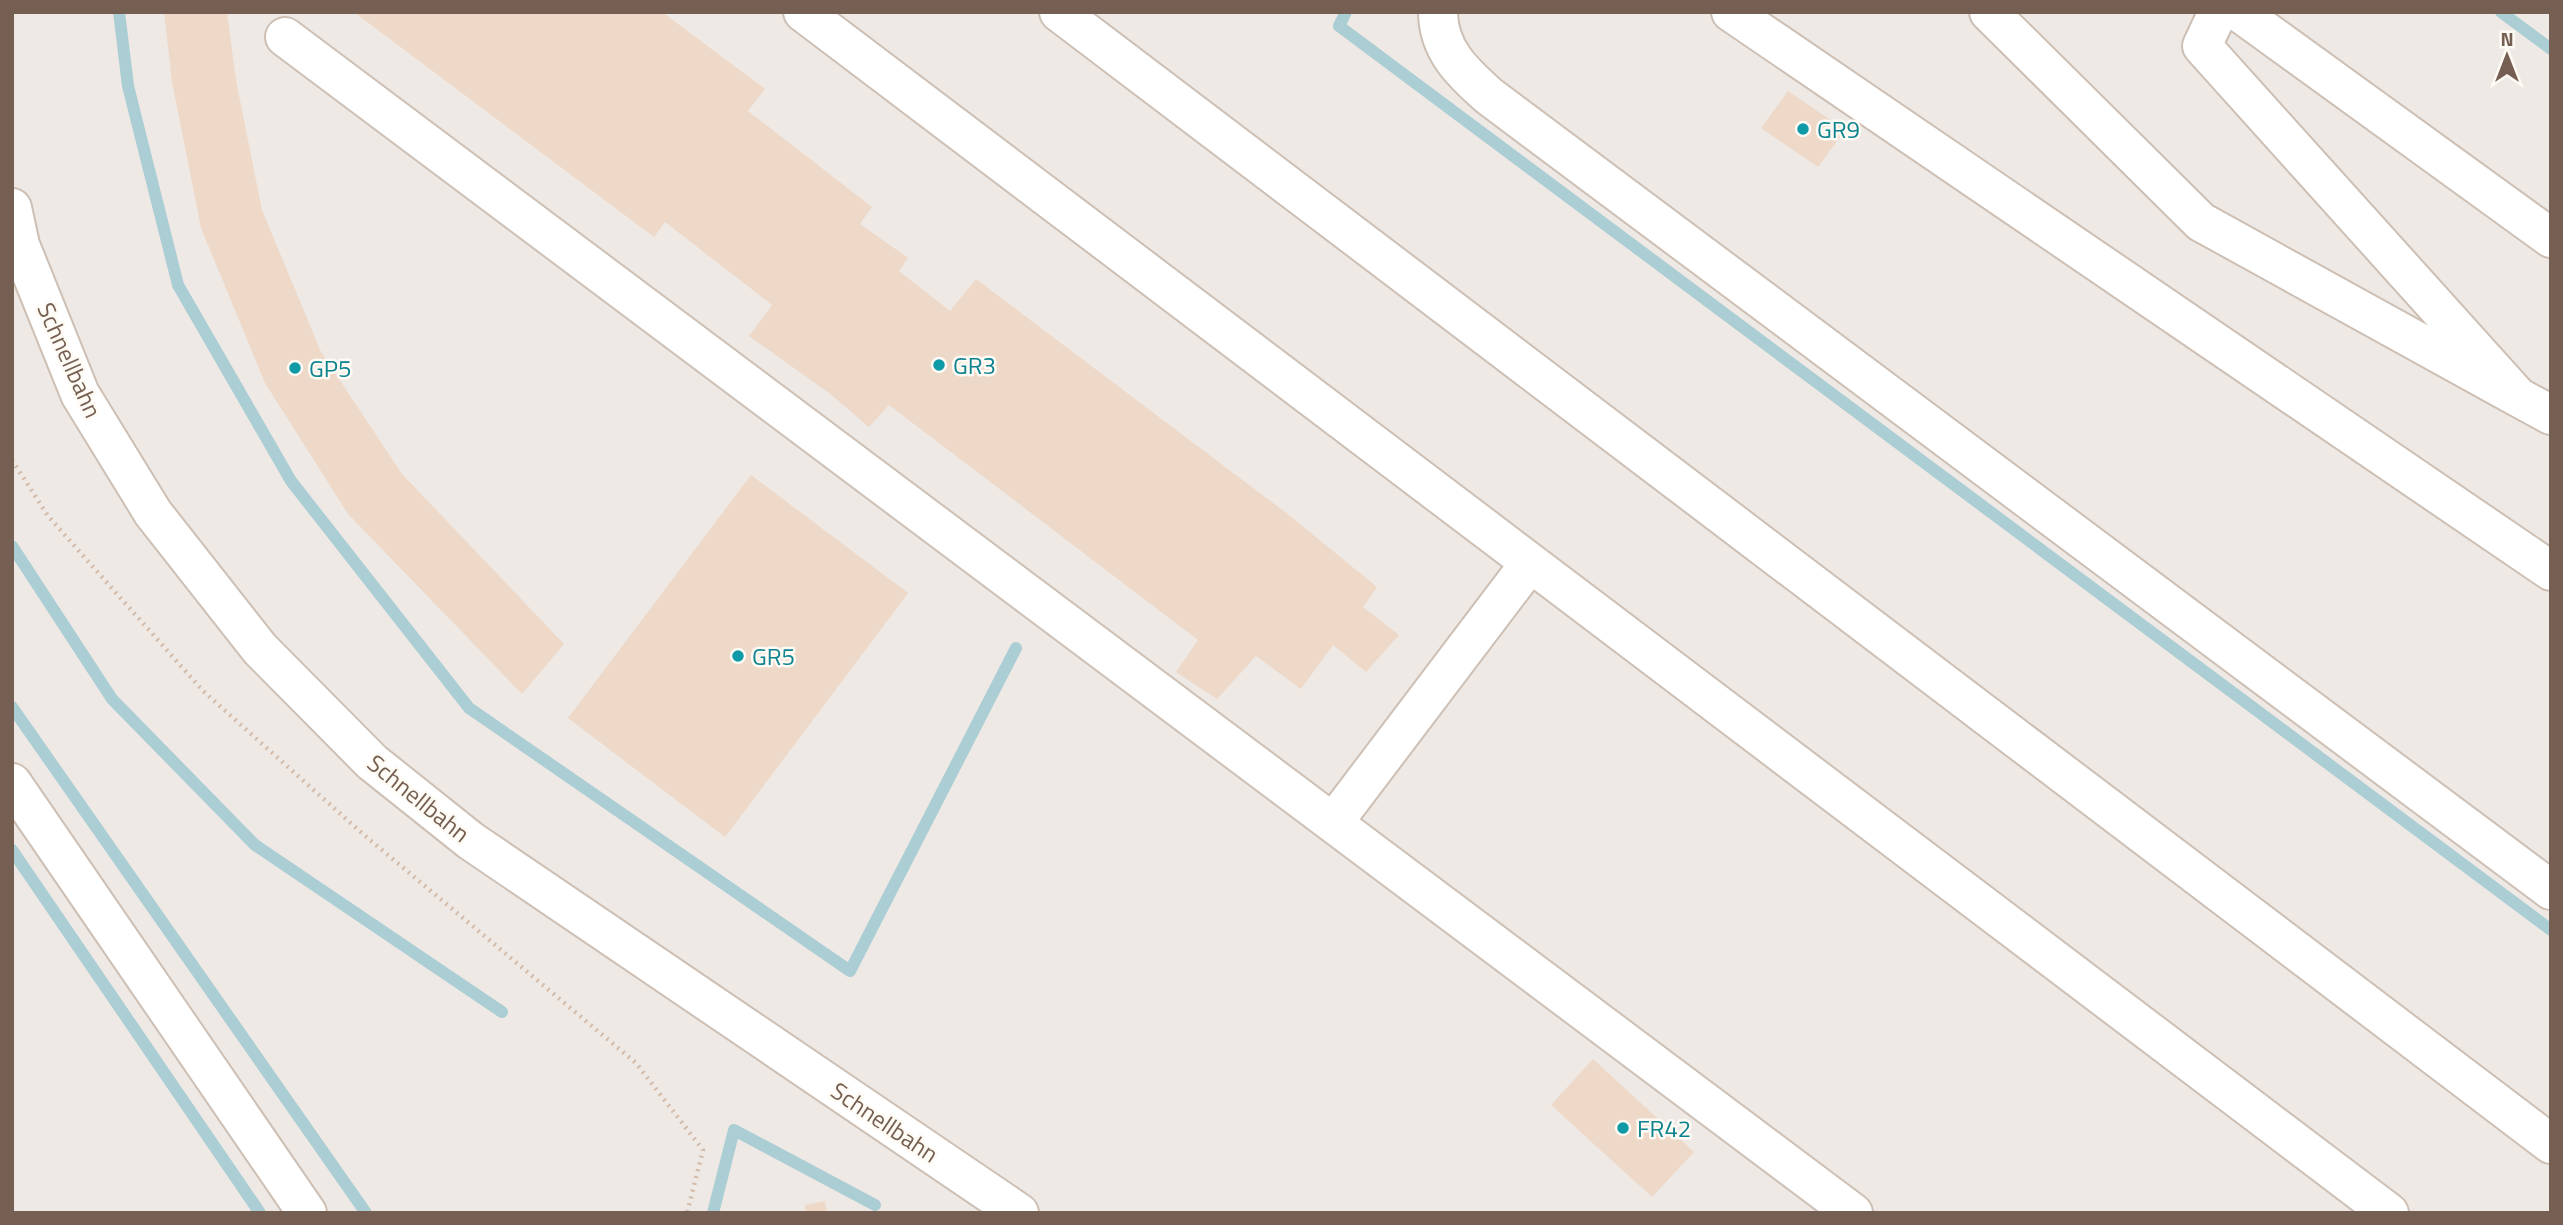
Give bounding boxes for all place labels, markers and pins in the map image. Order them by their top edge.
place label: GR9 [1817,111,1860,147]
marker: GR9 [1795,121,1811,137]
place label: GR3 [953,347,996,383]
place label: GP5 [309,350,351,386]
marker: GR3 [931,357,947,373]
marker: GP5 [287,360,303,376]
place label: GR5 [752,638,795,674]
marker: GR5 [730,648,746,664]
place label: FR42 [1637,1110,1691,1146]
marker: FR42 [1615,1120,1631,1136]

